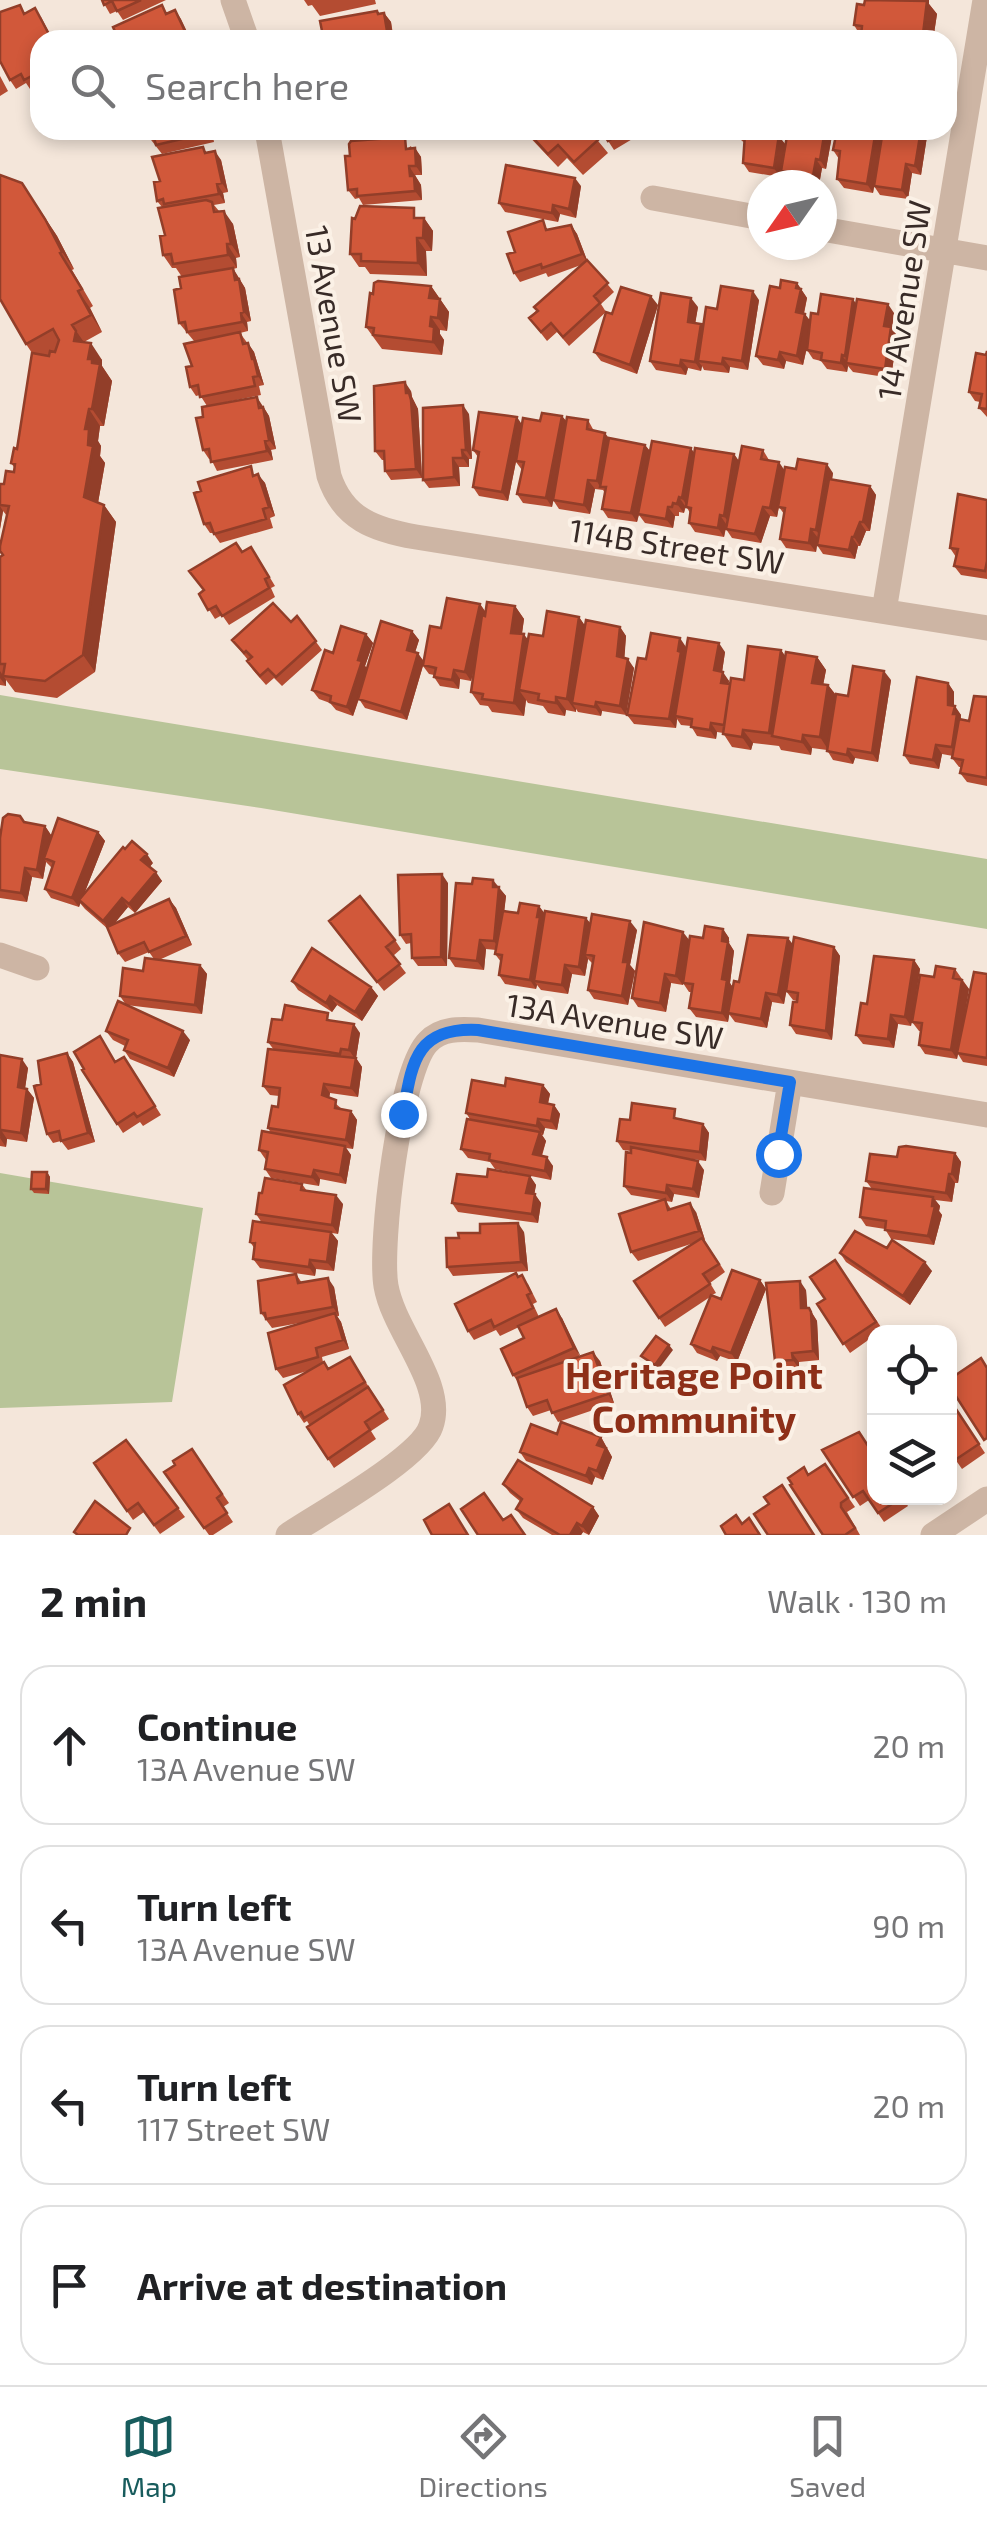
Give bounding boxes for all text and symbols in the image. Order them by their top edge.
search box [30,30,957,140]
icon: search [65,58,120,113]
text: Search here [145,62,349,108]
north arrow [747,170,837,260]
street label: 14 Avenue SW [868,198,938,402]
street label: 13 Avenue SW [299,222,371,426]
street label: 114B Street SW [567,509,787,581]
street label: 13A Avenue SW [504,984,726,1056]
route end [381,1092,427,1138]
route start [756,1132,802,1178]
map controls [867,1325,957,1505]
button: locate [867,1325,957,1415]
district label: Heritage Point Community [565,1351,823,1441]
button: layers [867,1415,957,1505]
text: 2 min [40,1575,147,1625]
text: Walk · 130 m [767,1581,947,1619]
text: Continue [137,1703,297,1749]
icon: ahead [42,1718,97,1773]
text: 20 m [873,1726,945,1764]
text: 13A Avenue SW [137,1749,356,1787]
text: Turn left [137,1883,292,1929]
icon: left [42,1898,97,1953]
text: 90 m [872,1906,945,1944]
text: 13A Avenue SW [137,1929,356,1967]
text: Turn left [137,2063,292,2109]
icon: left [42,2078,97,2133]
text: 20 m [873,2086,945,2124]
text: 117 Street SW [137,2109,330,2147]
icon: arrive [42,2258,97,2313]
text: Arrive at destination [137,2262,507,2308]
tab: Map [121,2409,177,2503]
tab: Directions [419,2409,548,2503]
tab: Saved [789,2409,866,2503]

